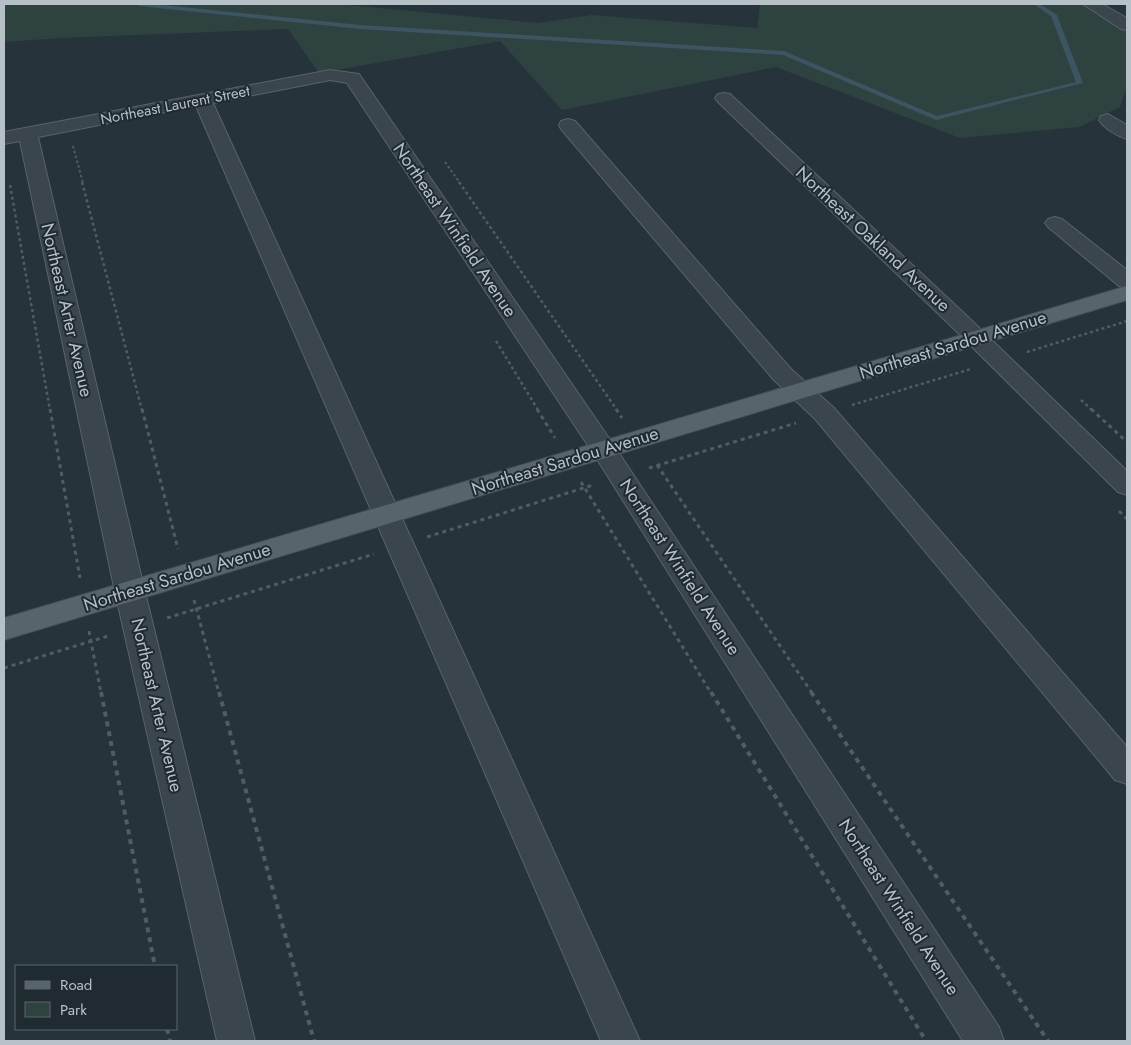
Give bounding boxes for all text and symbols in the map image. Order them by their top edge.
street label: Northeast Laurent Street [98,80,252,130]
street label: Northeast Winfield Avenue [387,138,523,322]
street label: Northeast Oakland Avenue [790,160,956,318]
street label: Northeast Arter Avenue [34,220,100,400]
street label: Northeast Sardou Avenue [856,304,1050,386]
street label: Northeast Sardou Avenue [468,420,662,502]
street label: Northeast Winfield Avenue [613,474,747,660]
street label: Northeast Sardou Avenue [80,536,274,618]
street label: Northeast Arter Avenue [124,615,190,795]
street label: Northeast Winfield Avenue [832,814,966,1000]
legend [15,965,178,1030]
text: Road [60,974,92,996]
text: Park [60,999,87,1021]

